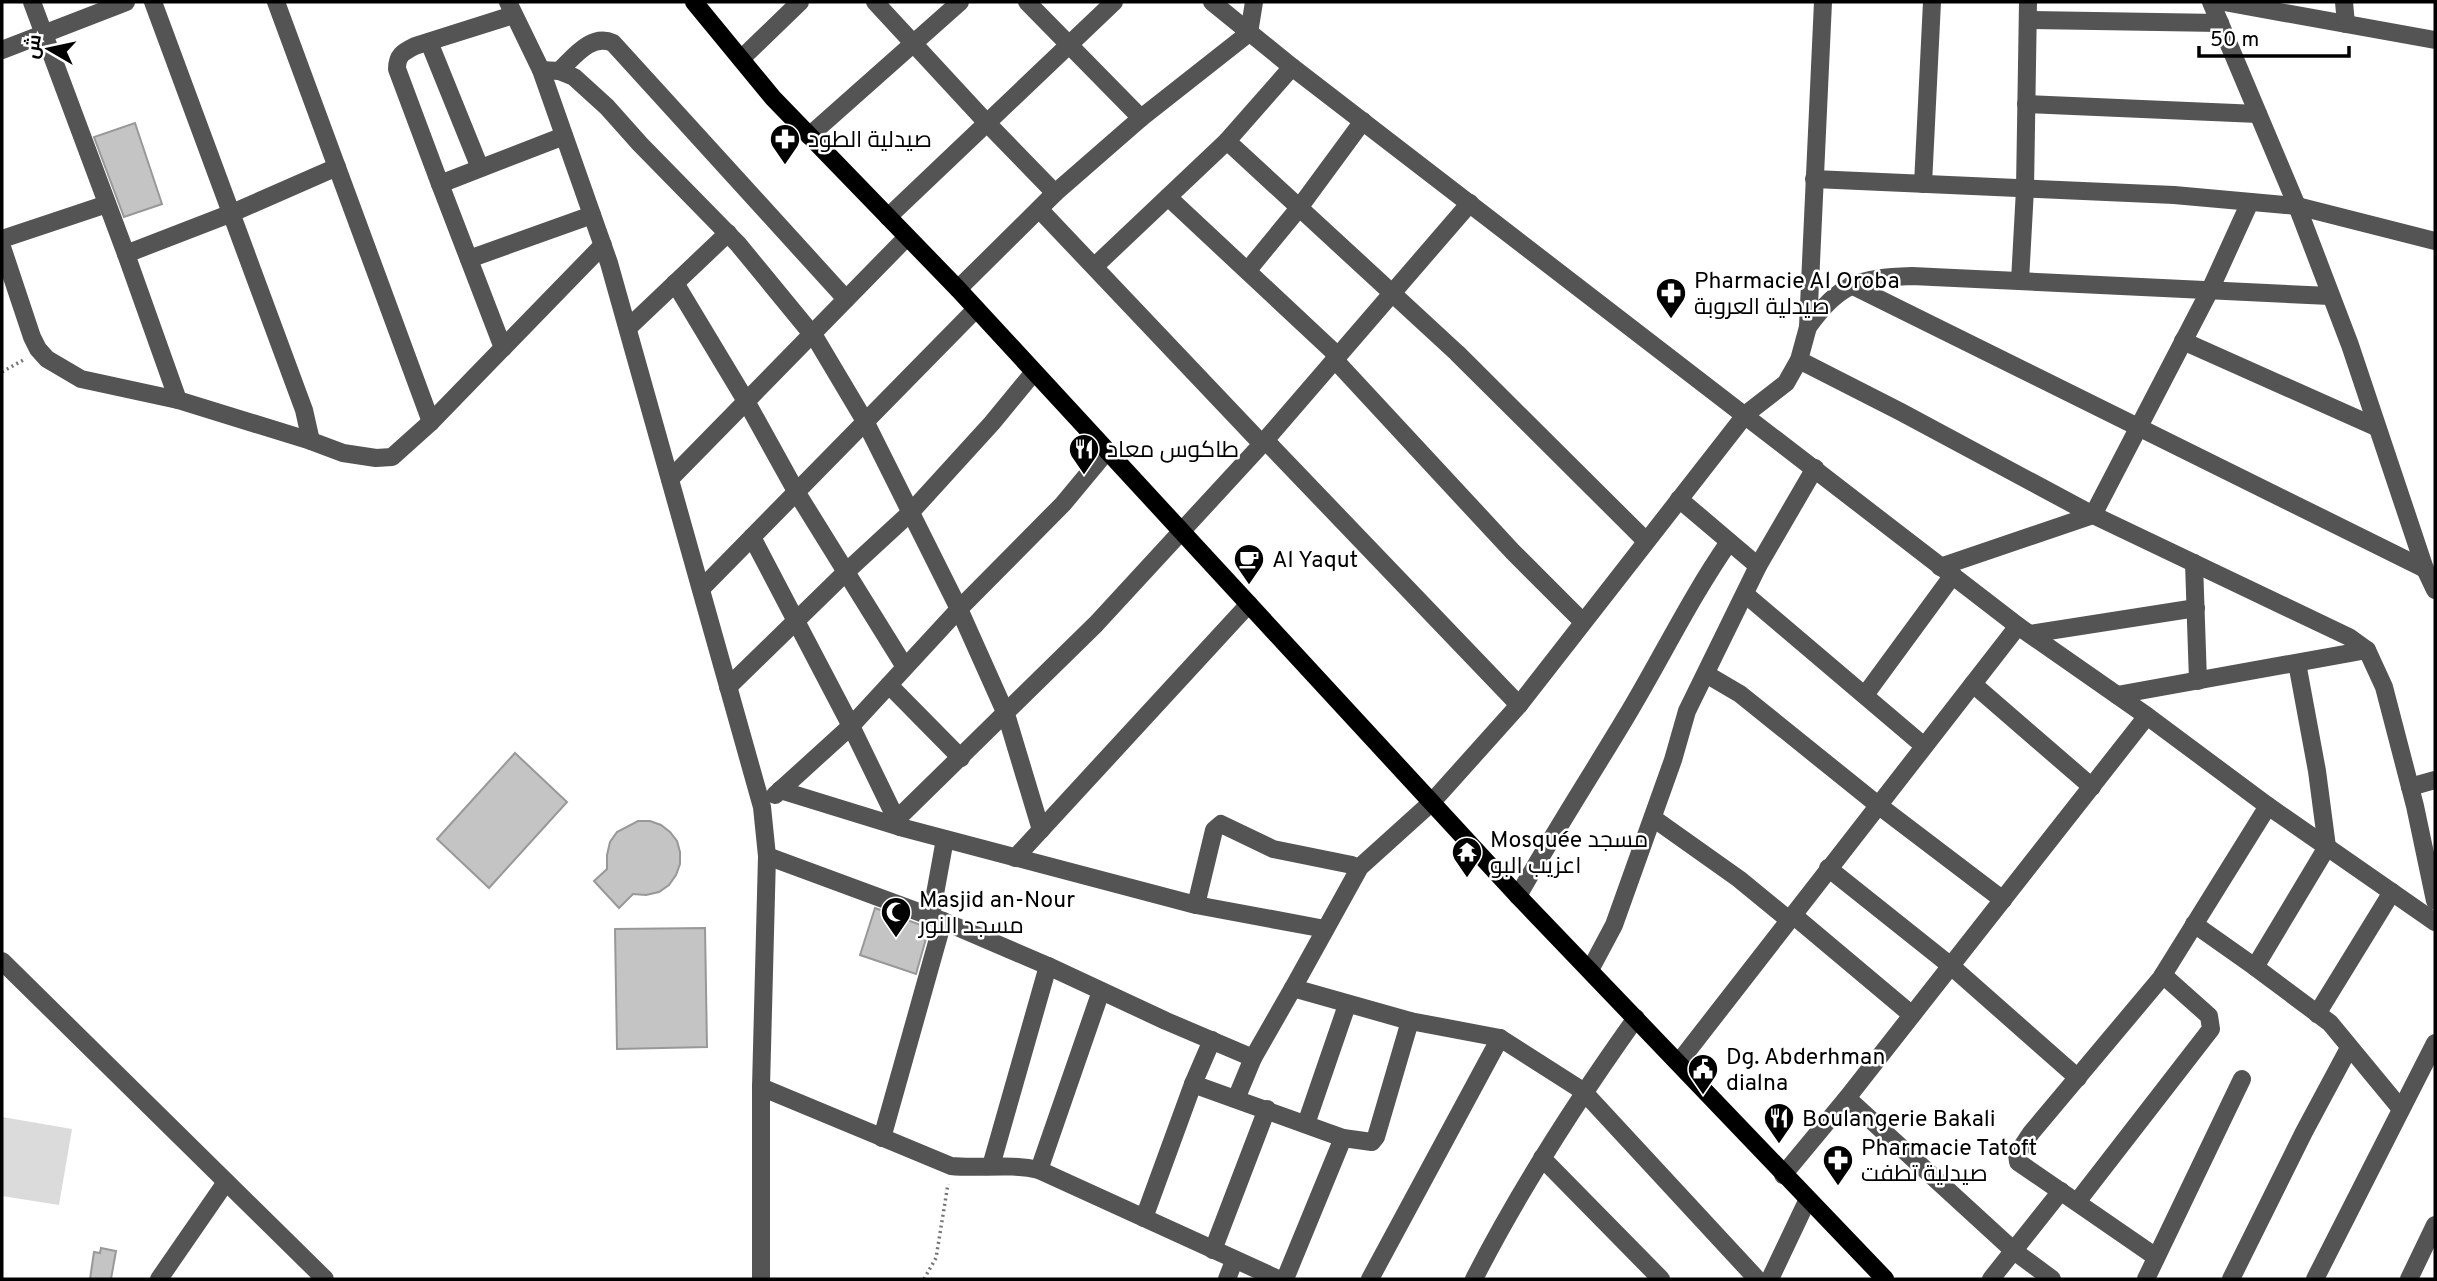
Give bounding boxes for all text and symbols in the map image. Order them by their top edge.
north arrow [14,14,84,84]
scale bar [2199,14,2350,58]
text: 50 m [2210,27,2259,54]
text: ش [20,33,48,61]
pharmacy icon: صيدلية الطود [768,122,802,166]
place label: صيدلية الطود [808,127,932,156]
place label: Pharmacie Al Oroba صيدلية العروبة [1694,268,1900,323]
pharmacy icon: Pharmacie Al Oroba صيدلية العروبة [1654,276,1688,320]
restaurant icon: طاكوس معاد [1067,432,1101,476]
place label: طاكوس معاد [1107,437,1239,466]
cafe icon: Al Yaqut [1232,542,1266,586]
place label: Al Yaqut [1272,547,1358,576]
place label: Mosquée مسجد اعزيب البو [1490,827,1648,882]
temple icon: Mosquée مسجد اعزيب البو [1450,835,1484,879]
place label: Masjid an-Nour مسجد النور [917,887,1075,942]
mosque icon: Masjid an-Nour مسجد النور [879,895,913,939]
place label: Dg. Abderhman dialna [1726,1044,1885,1099]
public building icon: Dg. Abderhman dialna [1686,1052,1720,1096]
restaurant icon: Boulangerie Bakali [1762,1101,1796,1145]
place label: Boulangerie Bakali [1802,1106,1996,1135]
place label: Pharmacie Tatoft صيدلية تطفت [1861,1135,2037,1190]
pharmacy icon: Pharmacie Tatoft صيدلية تطفت [1821,1143,1855,1187]

